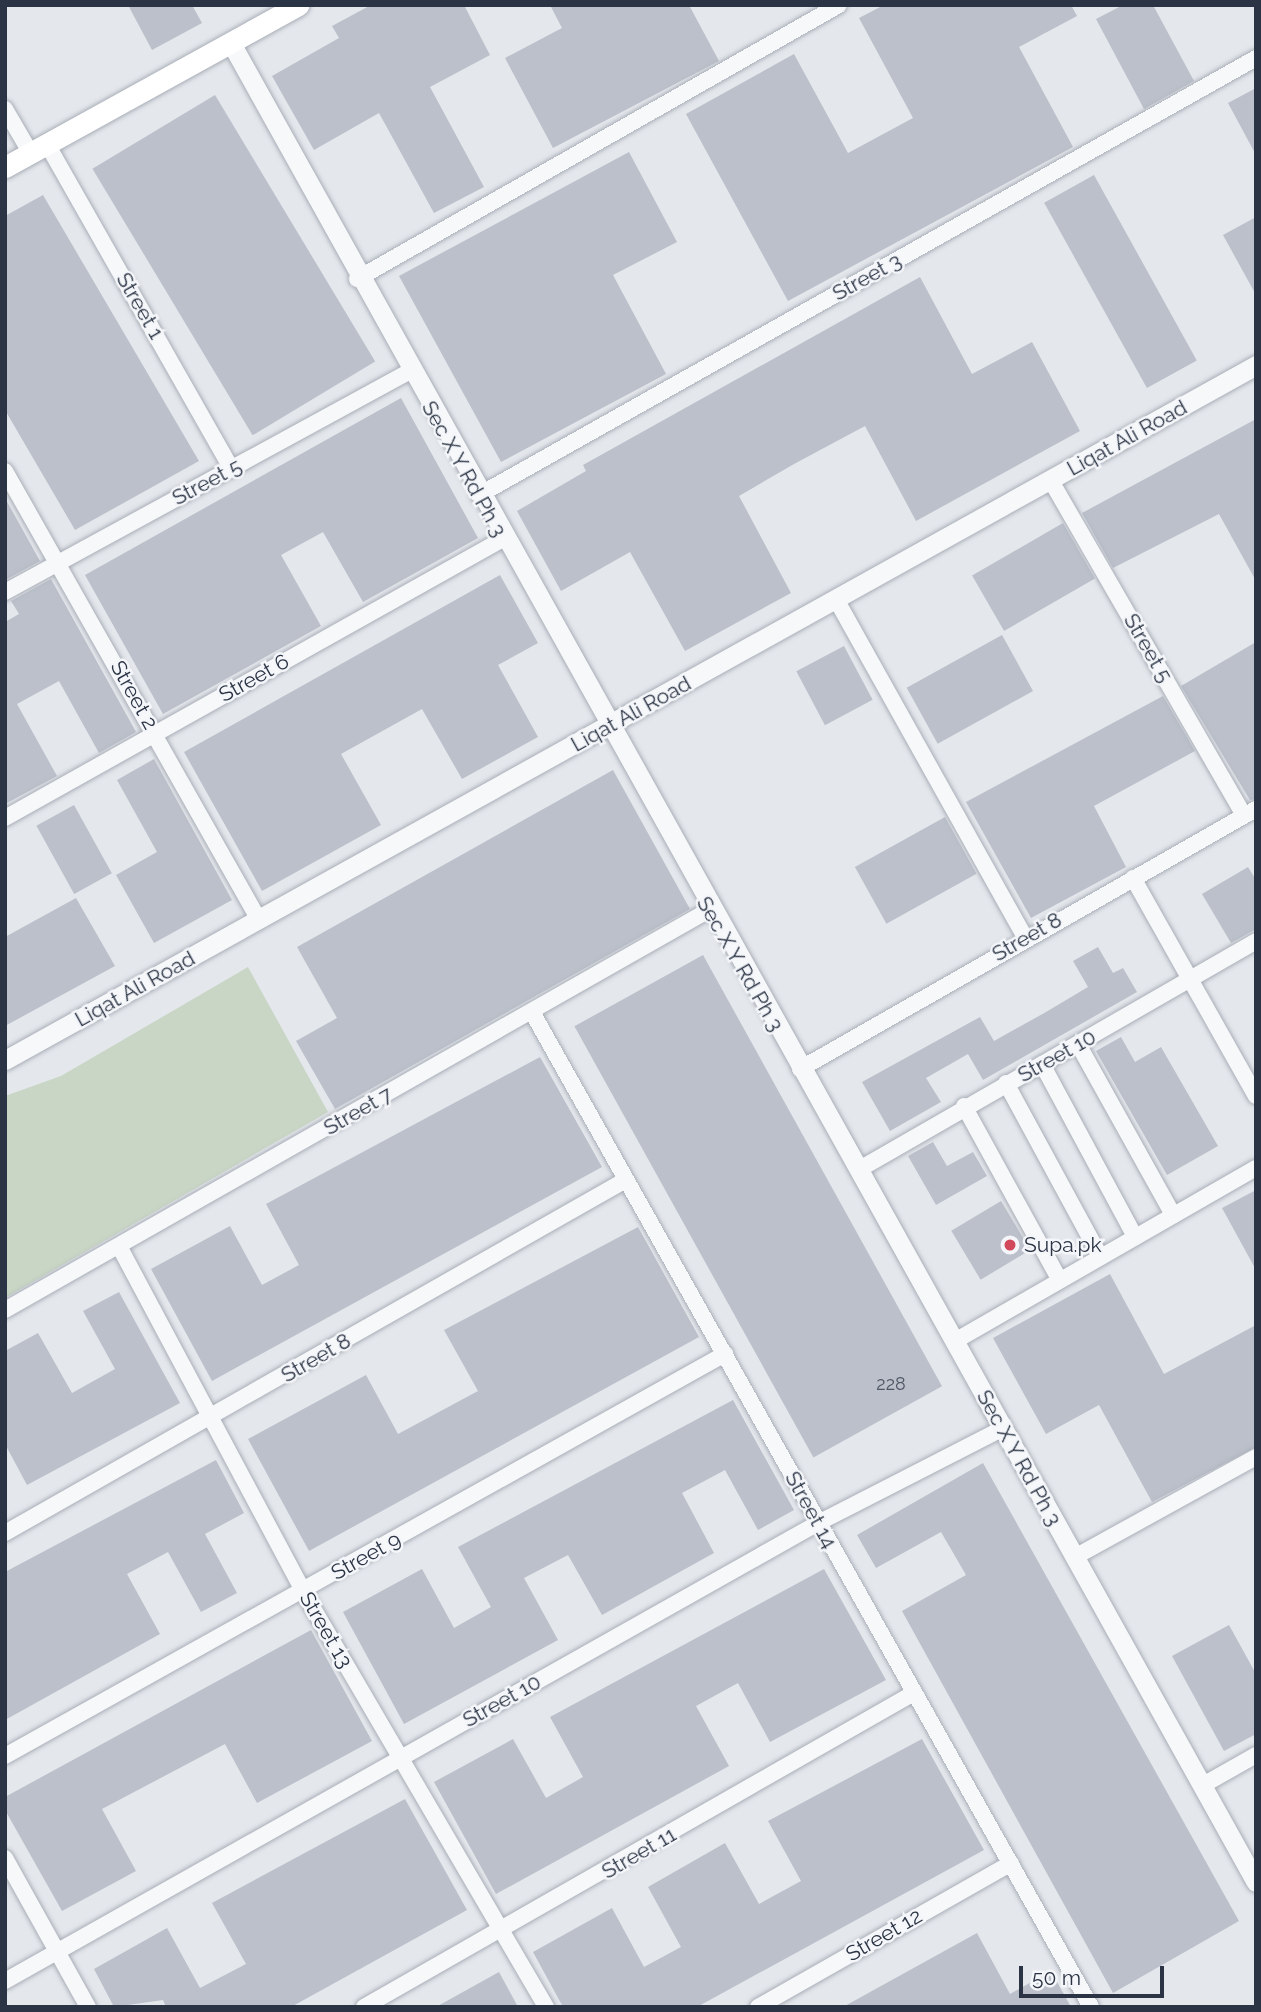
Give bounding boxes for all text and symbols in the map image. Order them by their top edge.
street label: Street 3 [828,248,906,306]
street label: Street 1 [111,268,169,344]
street label: Liqat Ali Road [1062,395,1192,481]
street label: Sec X Y Rd Ph 3 [416,396,512,542]
street label: Street 5 [168,453,246,511]
street label: Street 5 [1118,609,1178,687]
street label: Street 6 [215,648,293,708]
street label: Street 2 [105,656,163,734]
street label: Liqat Ali Road [566,671,696,757]
street label: Sec X Y Rd Ph 3 [691,891,789,1037]
street label: Street 8 [988,907,1066,967]
street label: Liqat Ali Road [70,946,200,1032]
street label: Street 10 [1014,1024,1100,1088]
street label: Street 7 [319,1081,397,1141]
place label: Supa.pk [1024,1232,1102,1258]
marker: Supa.pk [1002,1237,1018,1253]
street label: Street 8 [277,1328,355,1388]
house number: 228 [876,1373,906,1395]
street label: Sec X Y Rd Ph 3 [971,1385,1067,1531]
street label: Street 14 [780,1467,842,1553]
street label: Street 9 [327,1527,405,1585]
street label: Street 13 [294,1587,358,1673]
street label: Street 10 [459,1669,545,1733]
street label: Street 11 [597,1822,681,1884]
street label: Street 12 [842,1903,926,1967]
scale bar [1023,1952,1168,1996]
text: 50 m [1032,1965,1081,1990]

